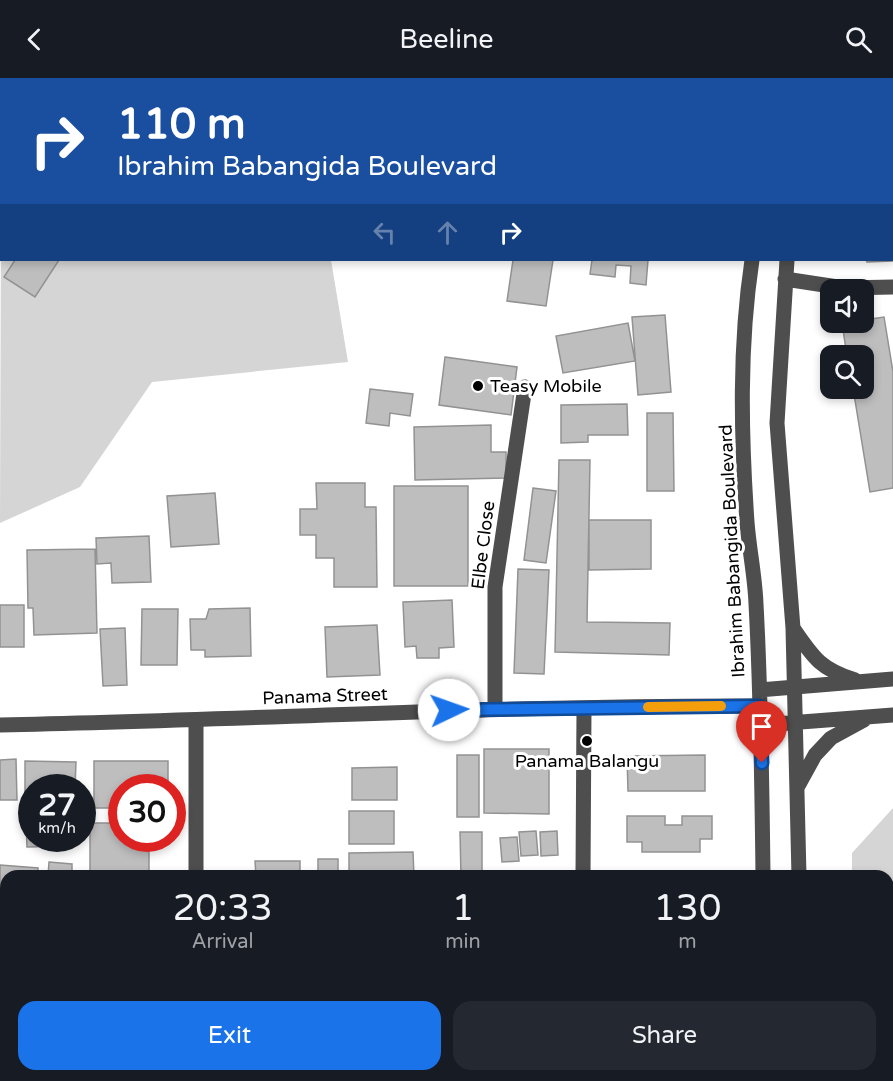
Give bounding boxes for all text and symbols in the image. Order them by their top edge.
icon: back [18,23,51,56]
text: Beeline [399,23,494,56]
icon: search [842,23,875,56]
text: 110 m [117,99,246,150]
icon: right [18,102,96,180]
text: Ibrahim Babangida Boulevard [117,150,497,183]
icon: left [368,216,401,249]
icon: ahead [431,216,464,249]
icon: right [494,216,527,249]
map controls [820,279,874,399]
button: sound [820,279,874,333]
button: search [820,345,874,399]
place label: Teasy Mobile [490,375,602,397]
marker: Teasy Mobile [471,379,485,393]
street label: Ibrahim Babangida Boulevard [714,424,750,678]
street label: Elbe Close [467,500,499,590]
position arrow [417,678,481,742]
street label: Panama Street [262,683,388,709]
pin [736,701,787,763]
icon: arrive [745,710,778,743]
marker: Panama Balangu [580,734,594,748]
place label: Panama Balangu [515,750,659,772]
speed limit sign: 30 [108,774,186,852]
text: 27 [38,787,76,824]
text: km/h [38,819,76,837]
text: 20:33 [173,887,273,930]
text: 1 [452,887,474,930]
text: 130 [653,887,721,930]
text: Arrival [192,930,254,954]
text: min [445,930,481,954]
text: m [678,930,697,954]
button: Exit [18,1001,441,1070]
button: Share [453,1001,876,1070]

